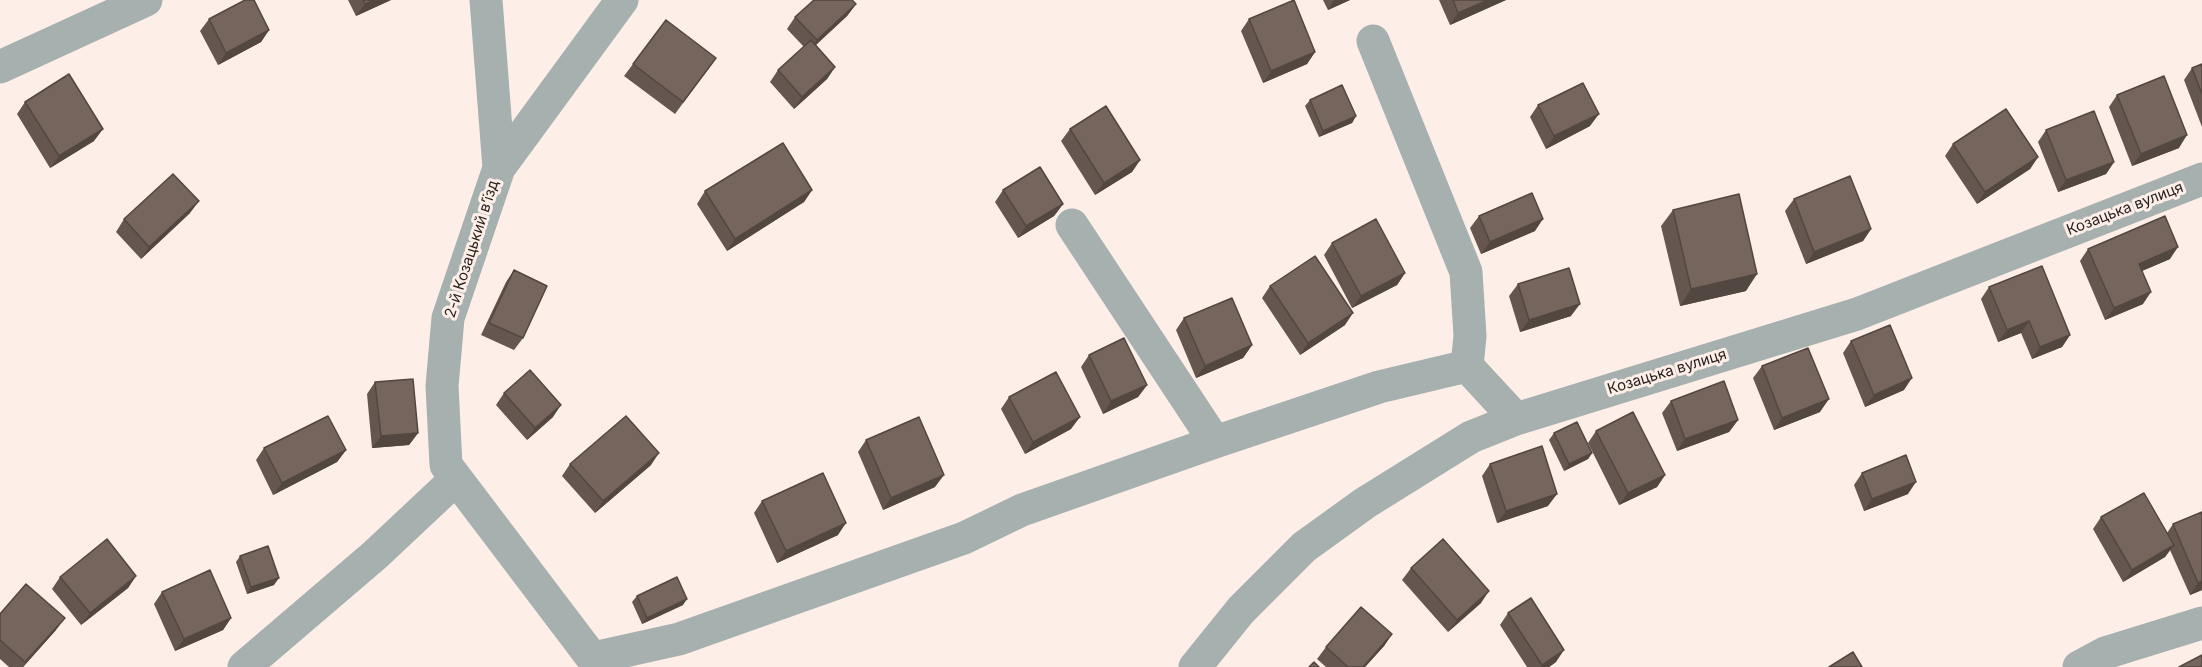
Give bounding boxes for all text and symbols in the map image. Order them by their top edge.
street label: 2-й Козацький в’їзд [441,178,503,320]
street label: Козацька вулиця [2064,178,2186,240]
street label: Козацька вулиця [1605,345,1729,399]

